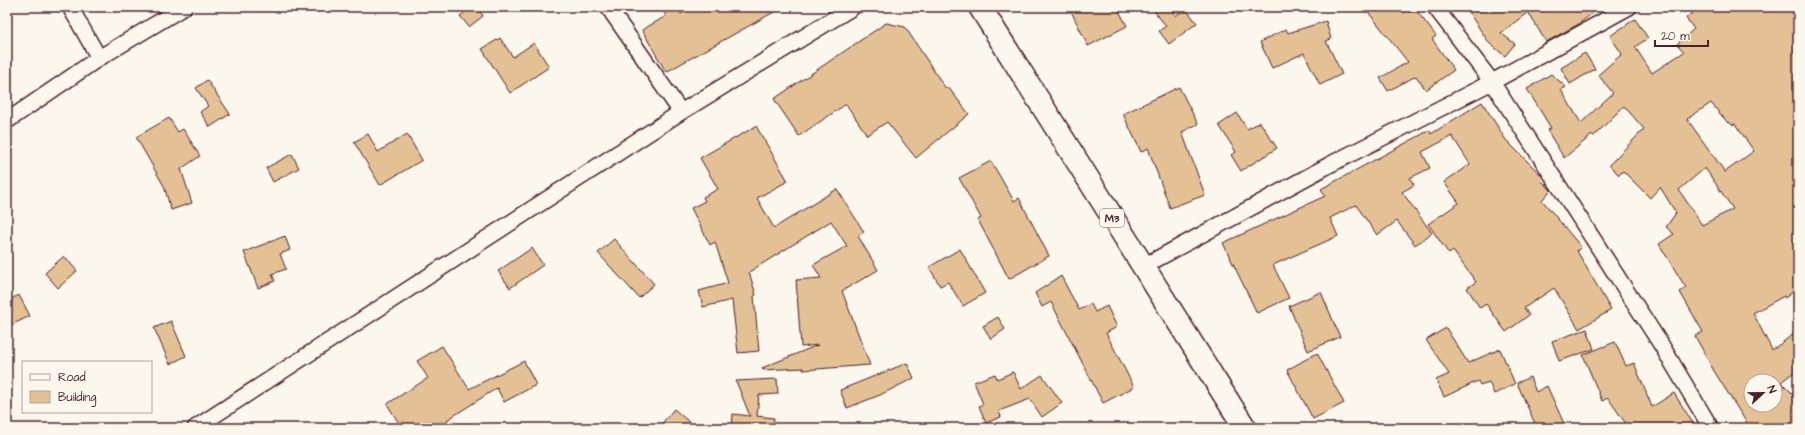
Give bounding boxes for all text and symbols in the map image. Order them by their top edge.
scale bar [1655,22,1708,48]
text: 20 m [1661,28,1690,45]
road number: M3 [1100,209,1124,227]
legend [22,361,152,413]
text: Road [58,369,86,386]
north arrow [1743,373,1783,413]
text: N [1764,383,1780,396]
text: Building [58,389,96,407]

